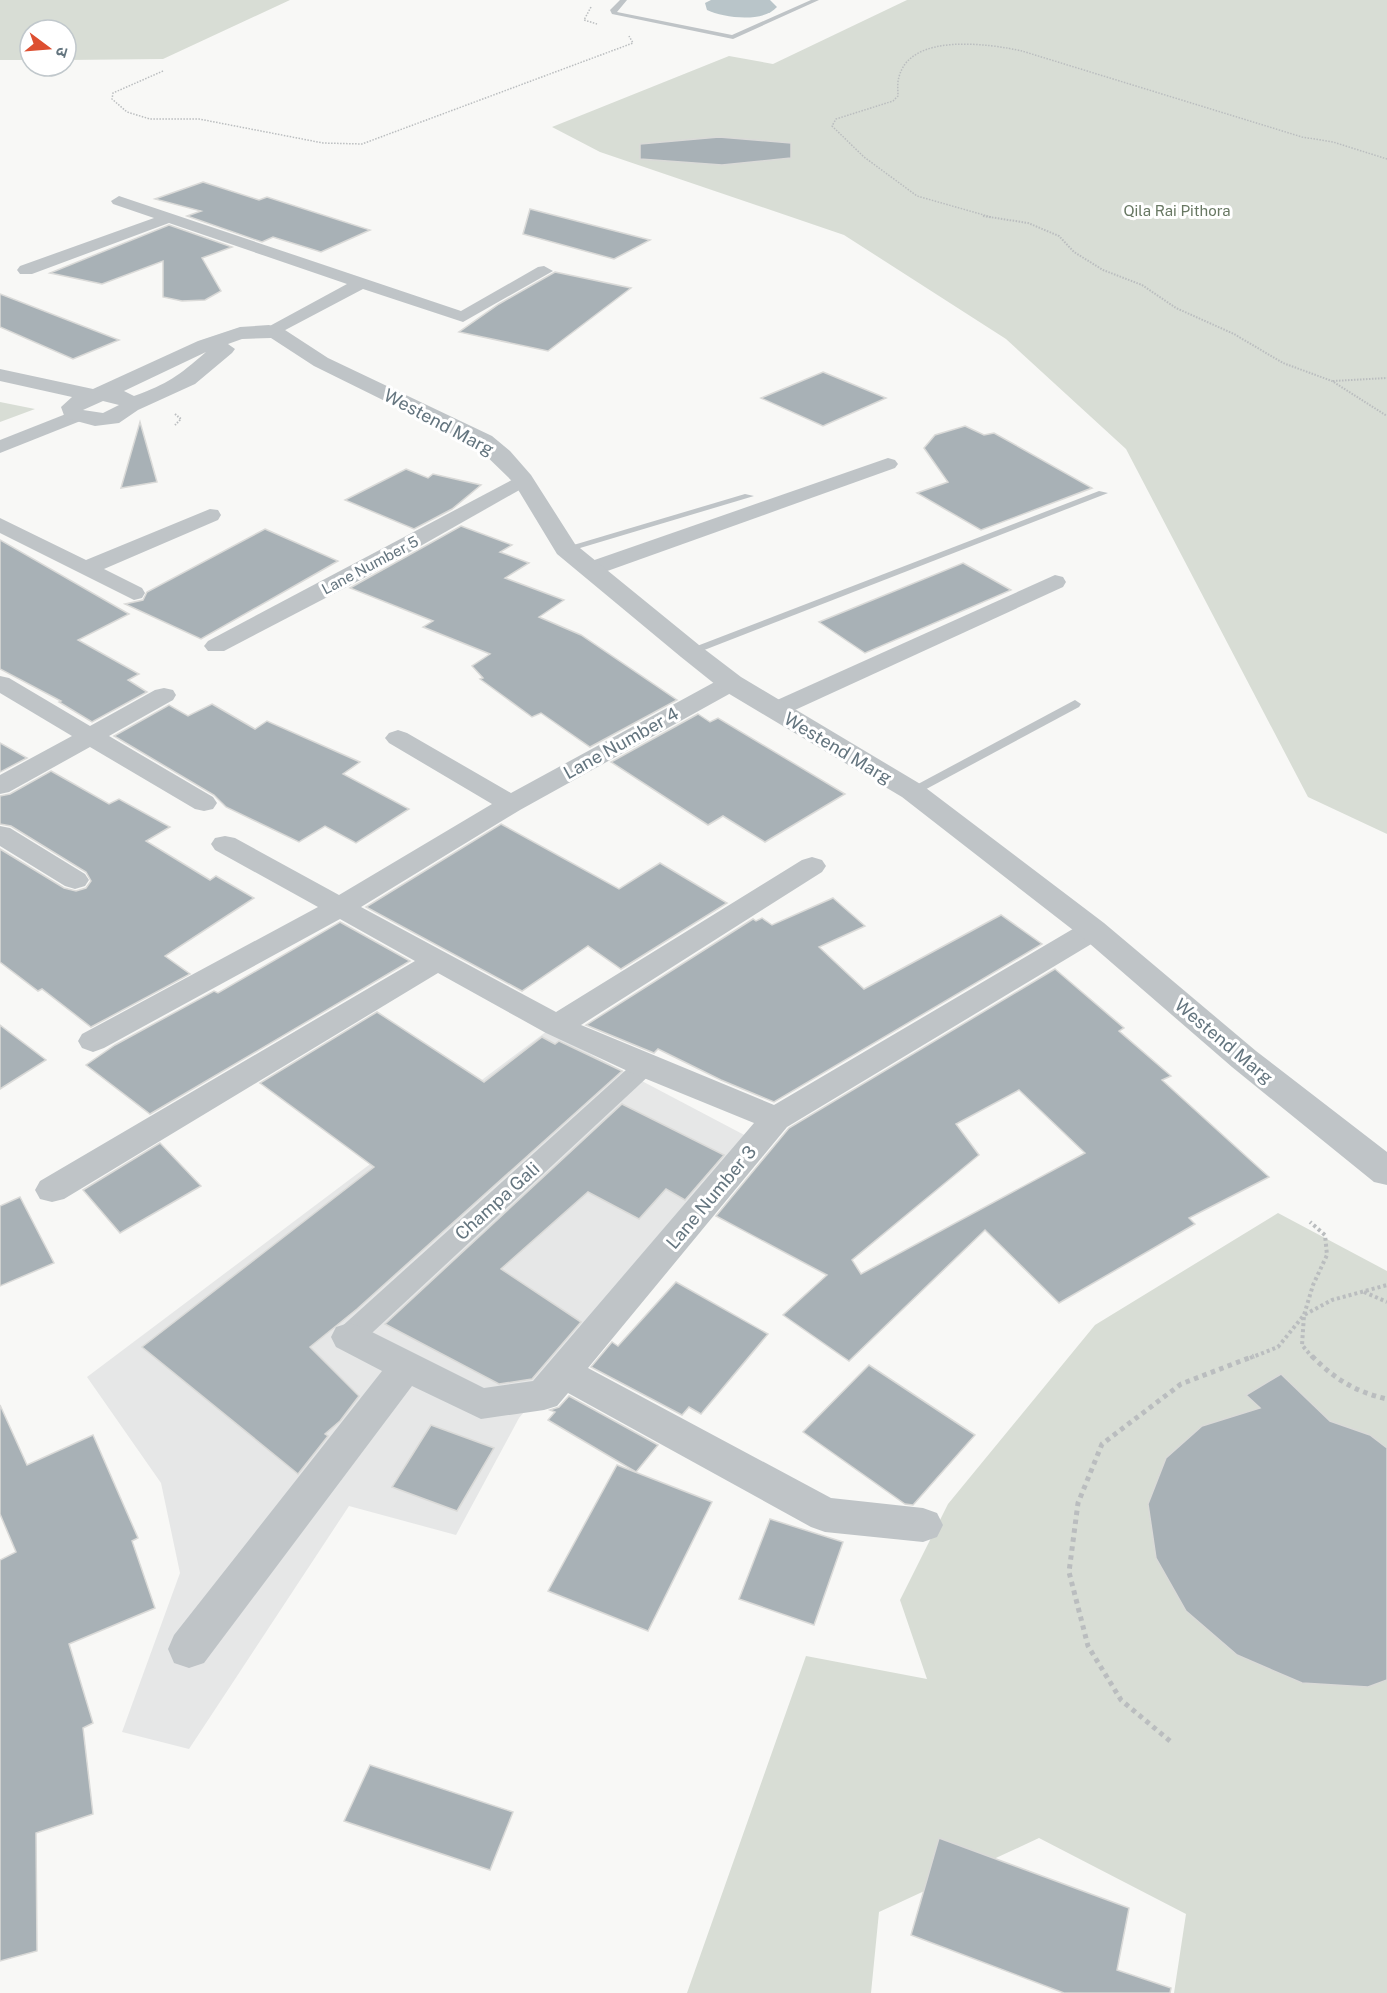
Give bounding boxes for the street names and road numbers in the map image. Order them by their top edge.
street label: Westend Marg [380,384,498,460]
street label: Lane Number 5 [319,532,421,598]
street label: Lane Number 4 [560,703,682,783]
street label: Westend Marg [780,708,896,788]
street label: Westend Marg [1171,994,1277,1088]
street label: Lane Number 3 [662,1141,760,1253]
street label: Champa Gali [451,1158,543,1244]

